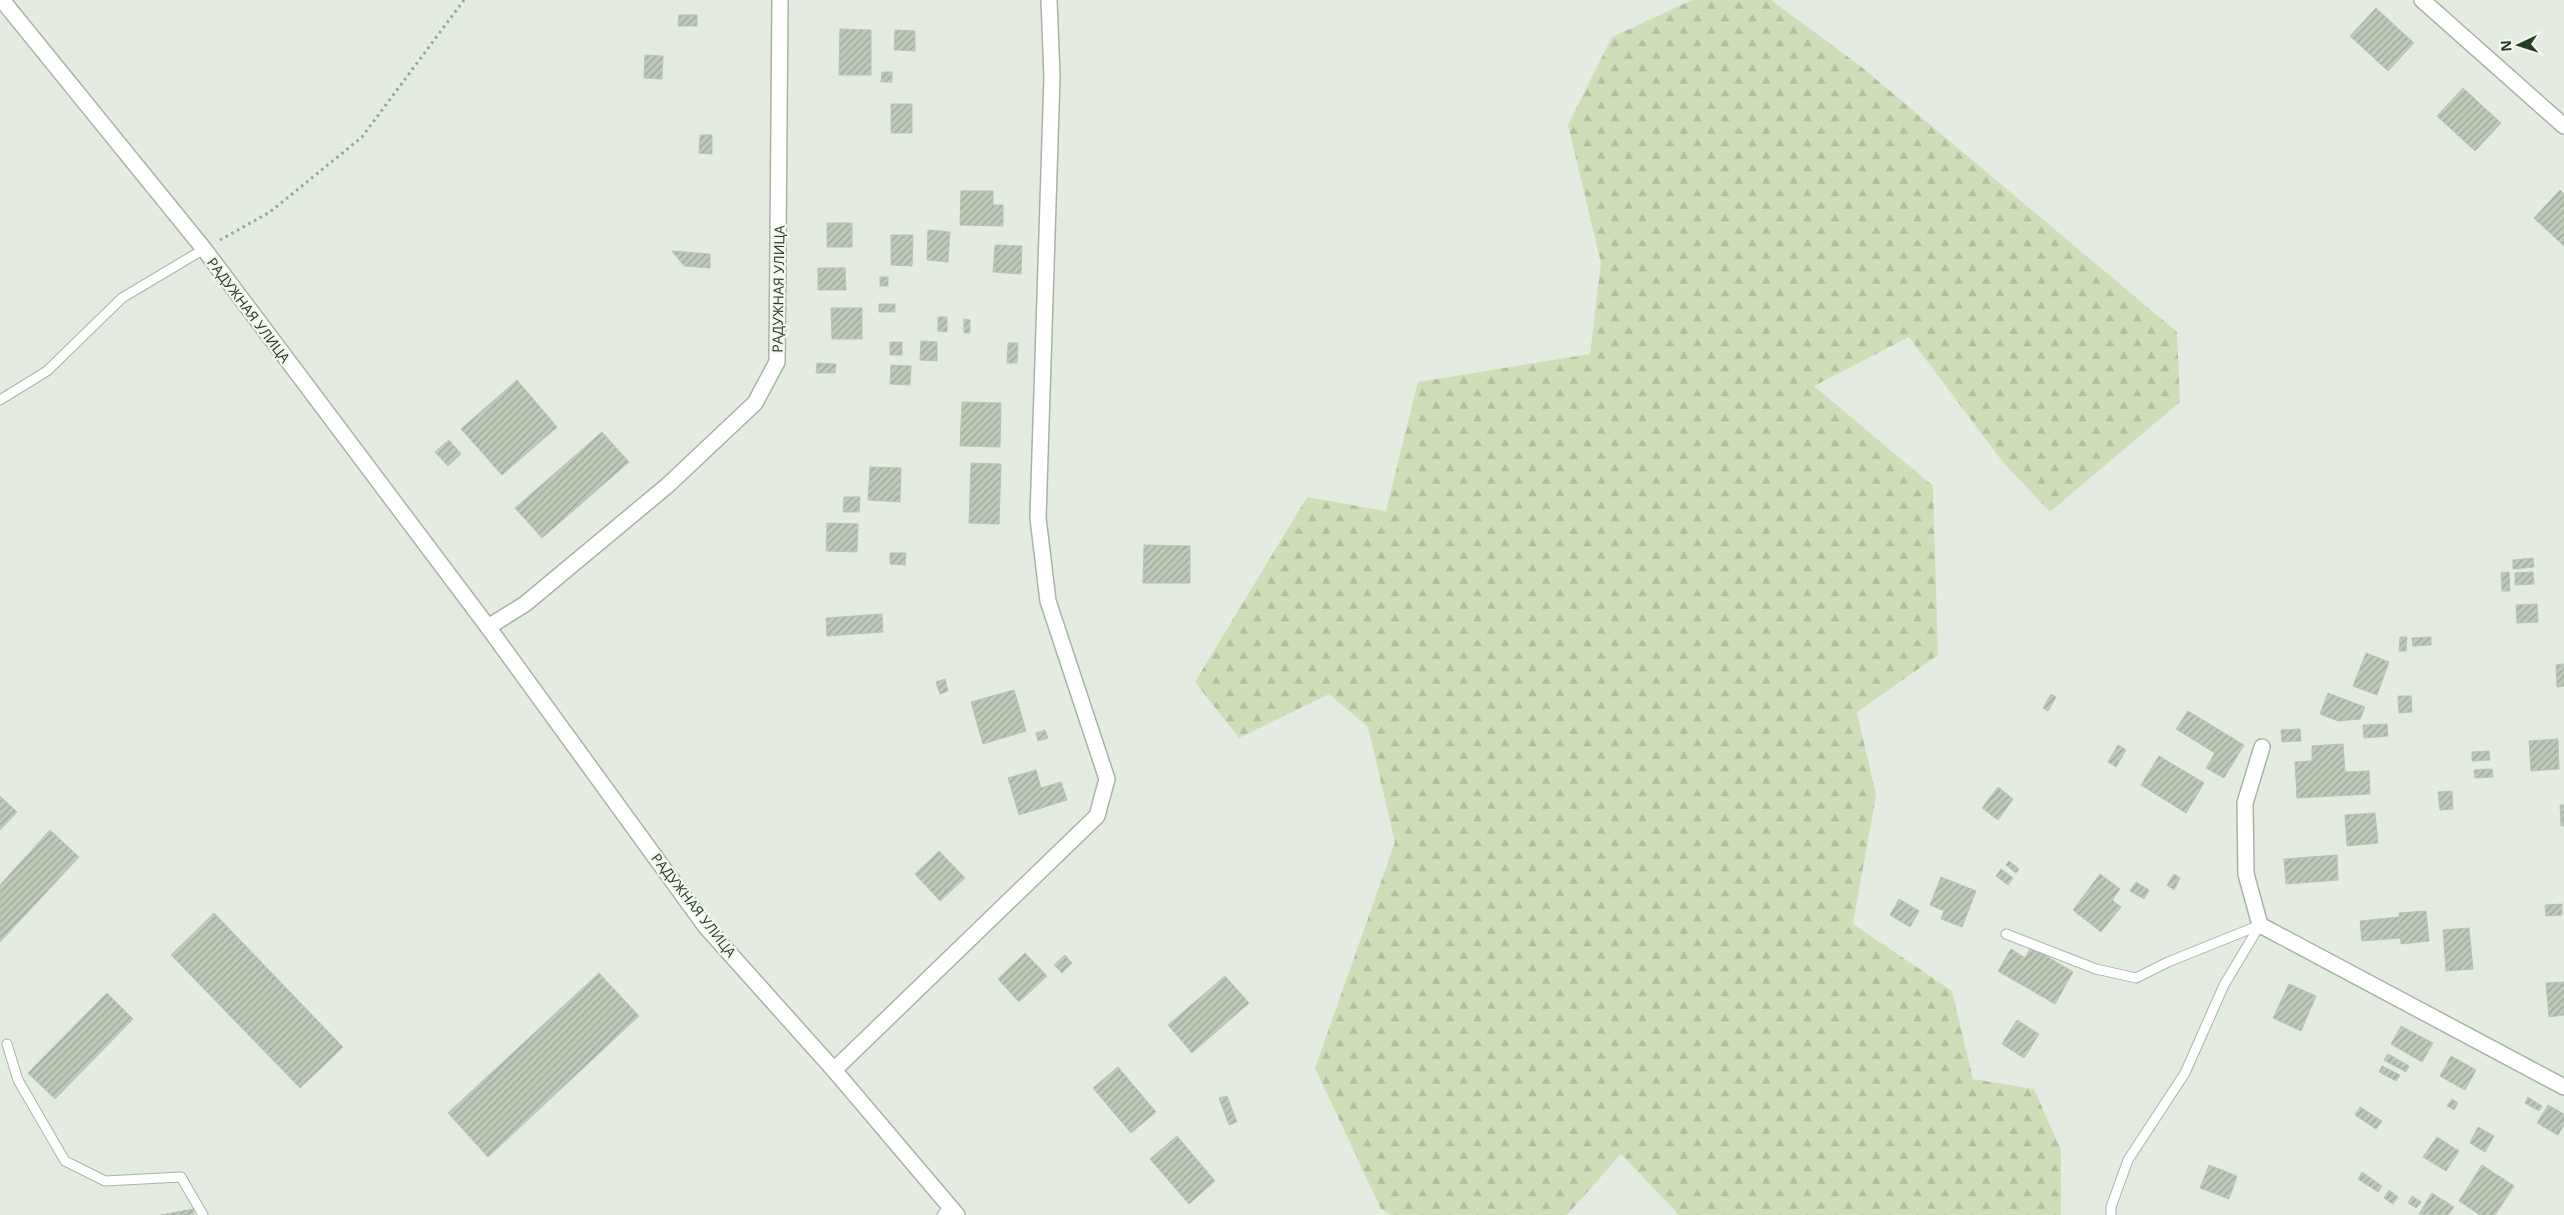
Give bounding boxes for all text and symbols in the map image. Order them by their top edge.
north arrow [2494,20,2544,70]
text: N [2496,40,2515,52]
street label: РАДУЖНАЯ УЛИЦА [767,225,789,353]
street label: РАДУЖНАЯ УЛИЦА [203,253,295,367]
street label: РАДУЖНАЯ УЛИЦА [647,849,741,961]

